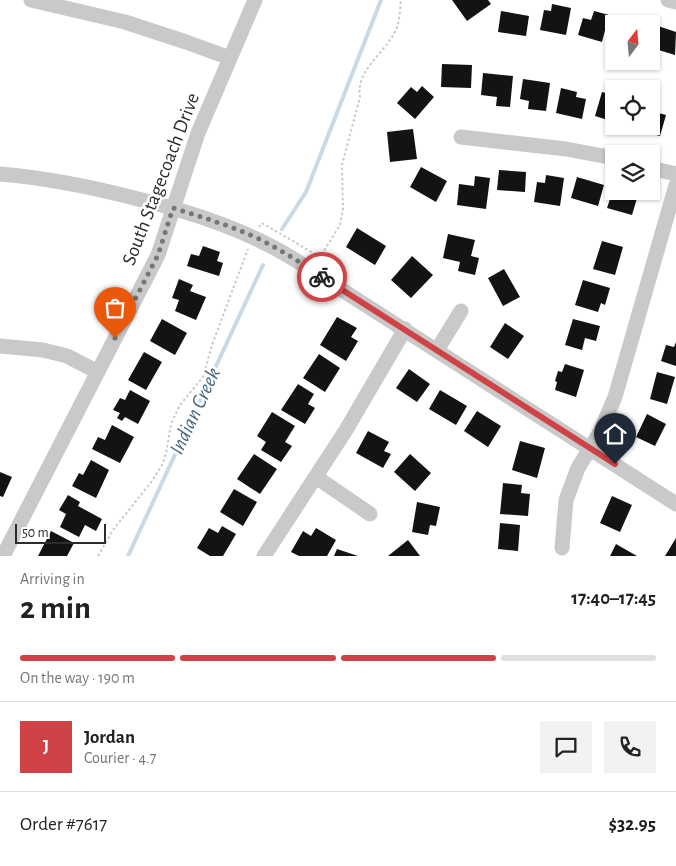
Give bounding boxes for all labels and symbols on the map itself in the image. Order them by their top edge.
north arrow [605,15,660,70]
street label: South Stagecoach Drive [119,90,203,268]
courier [297,252,347,302]
pin [94,287,136,338]
water label: Indian Creek [166,364,224,458]
pin [594,413,636,464]
scale bar [15,521,106,544]

